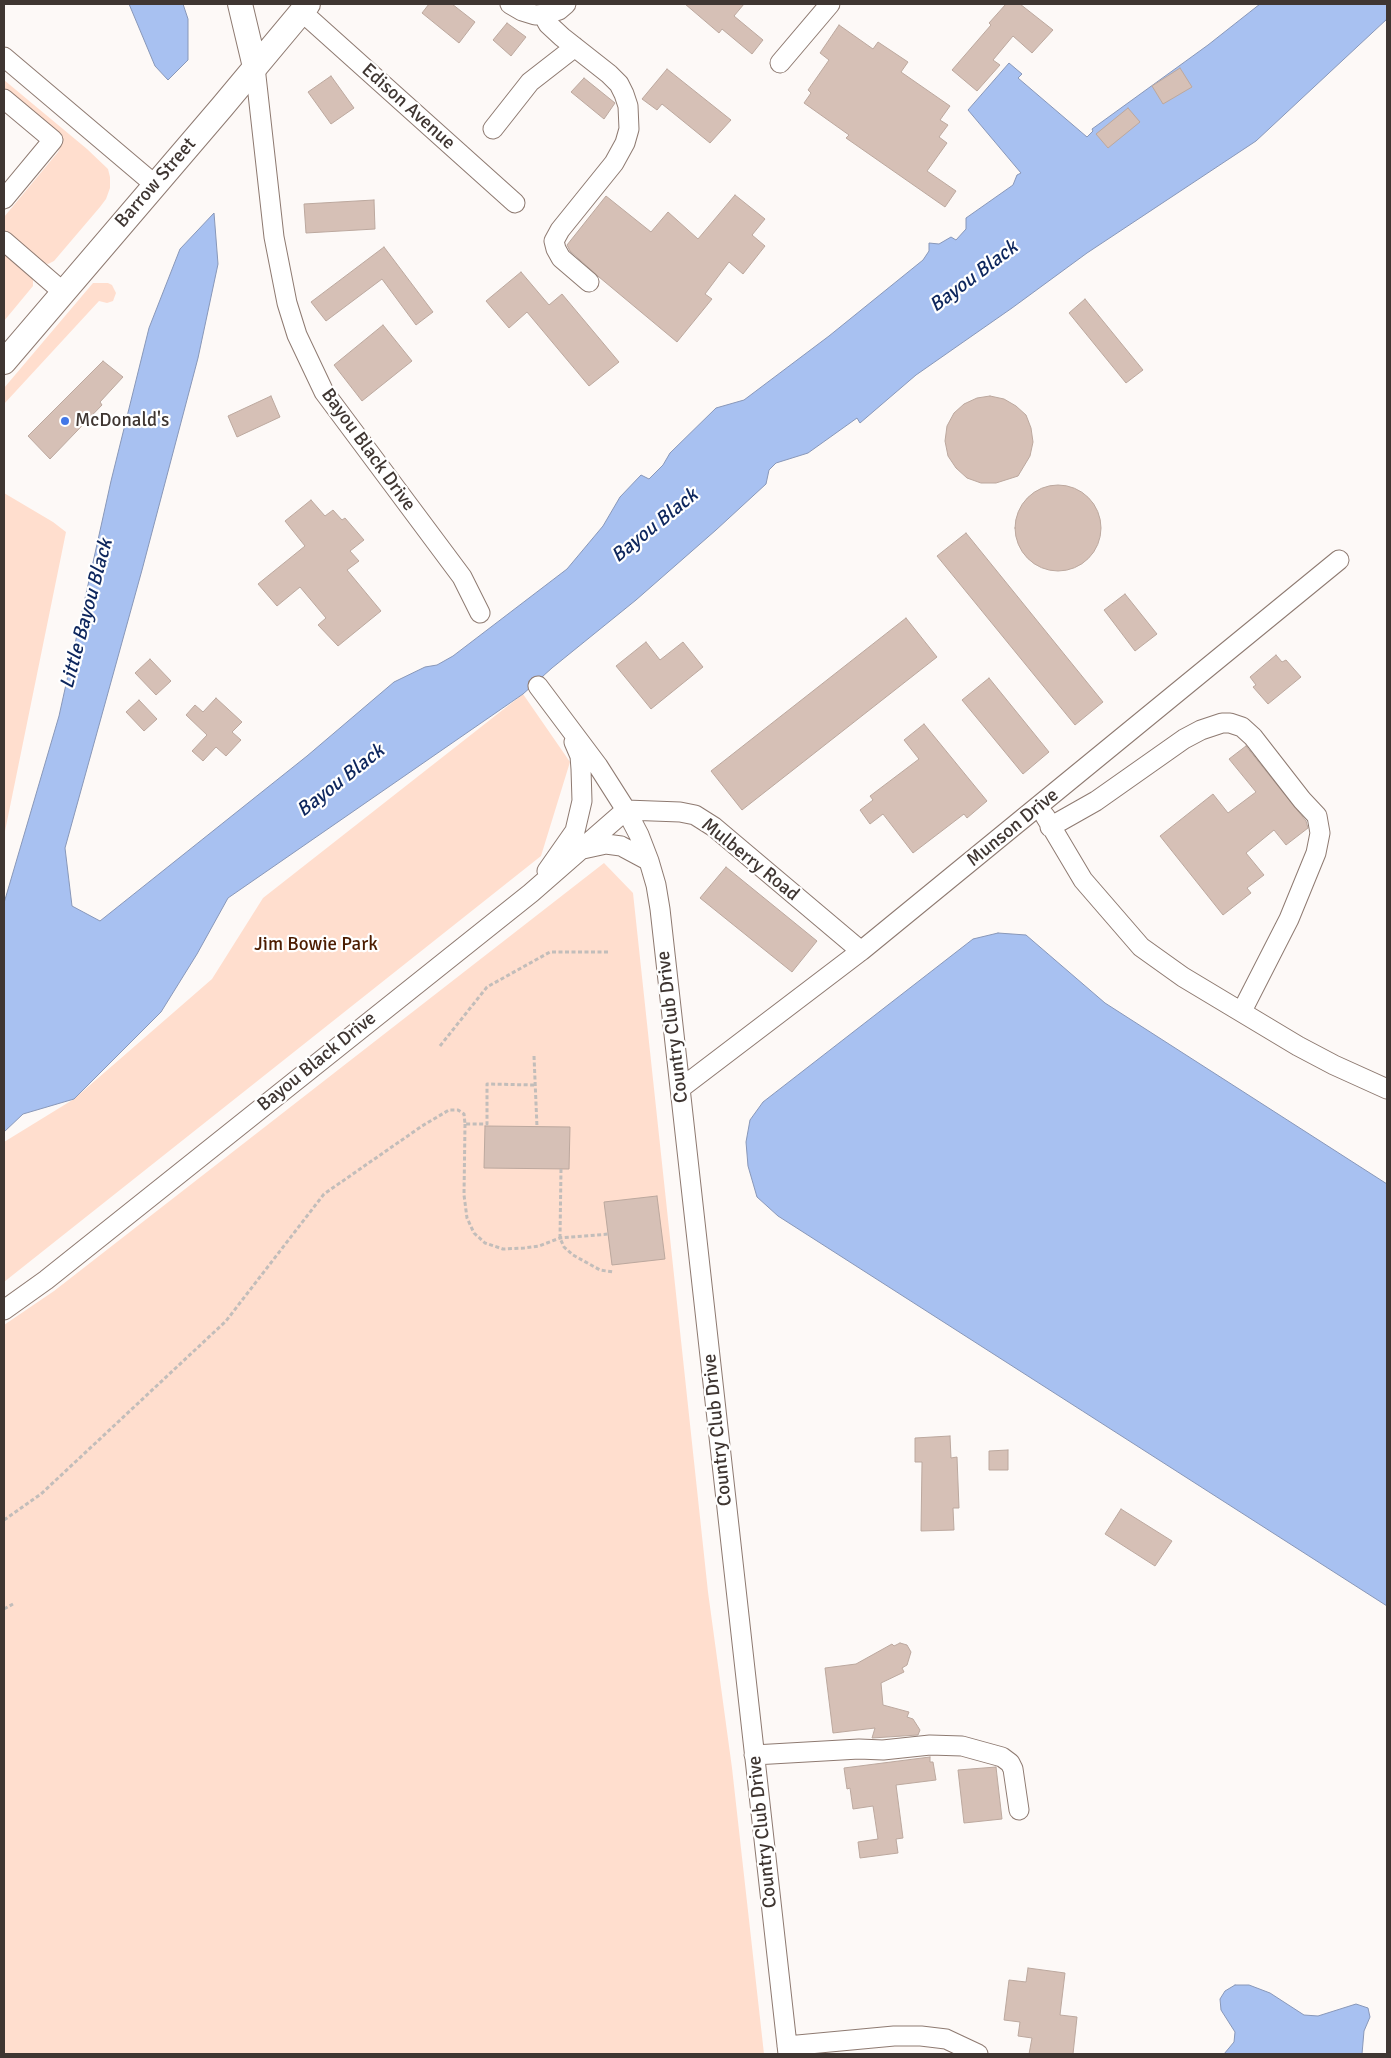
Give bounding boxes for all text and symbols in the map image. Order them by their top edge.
street label: Edison Avenue [357,59,459,155]
street label: Barrow Street [111,133,201,233]
water label: Bayou Black [925,236,1023,318]
street label: Bayou Black Drive [316,384,420,516]
place label: McDonald's [75,410,169,432]
marker: McDonald's [59,415,71,427]
water label: Bayou Black [607,484,703,568]
water label: Little Bayou Black [56,537,118,691]
water label: Bayou Black [292,739,390,823]
street label: Munson Drive [963,784,1063,872]
street label: Mulberry Road [697,814,803,906]
park label: Jim Bowie Park [254,934,378,956]
street label: Country Club Drive [652,950,694,1104]
street label: Bayou Black Drive [253,1007,381,1117]
street label: Country Club Drive [699,1353,737,1507]
street label: Country Club Drive [744,1755,782,1909]

